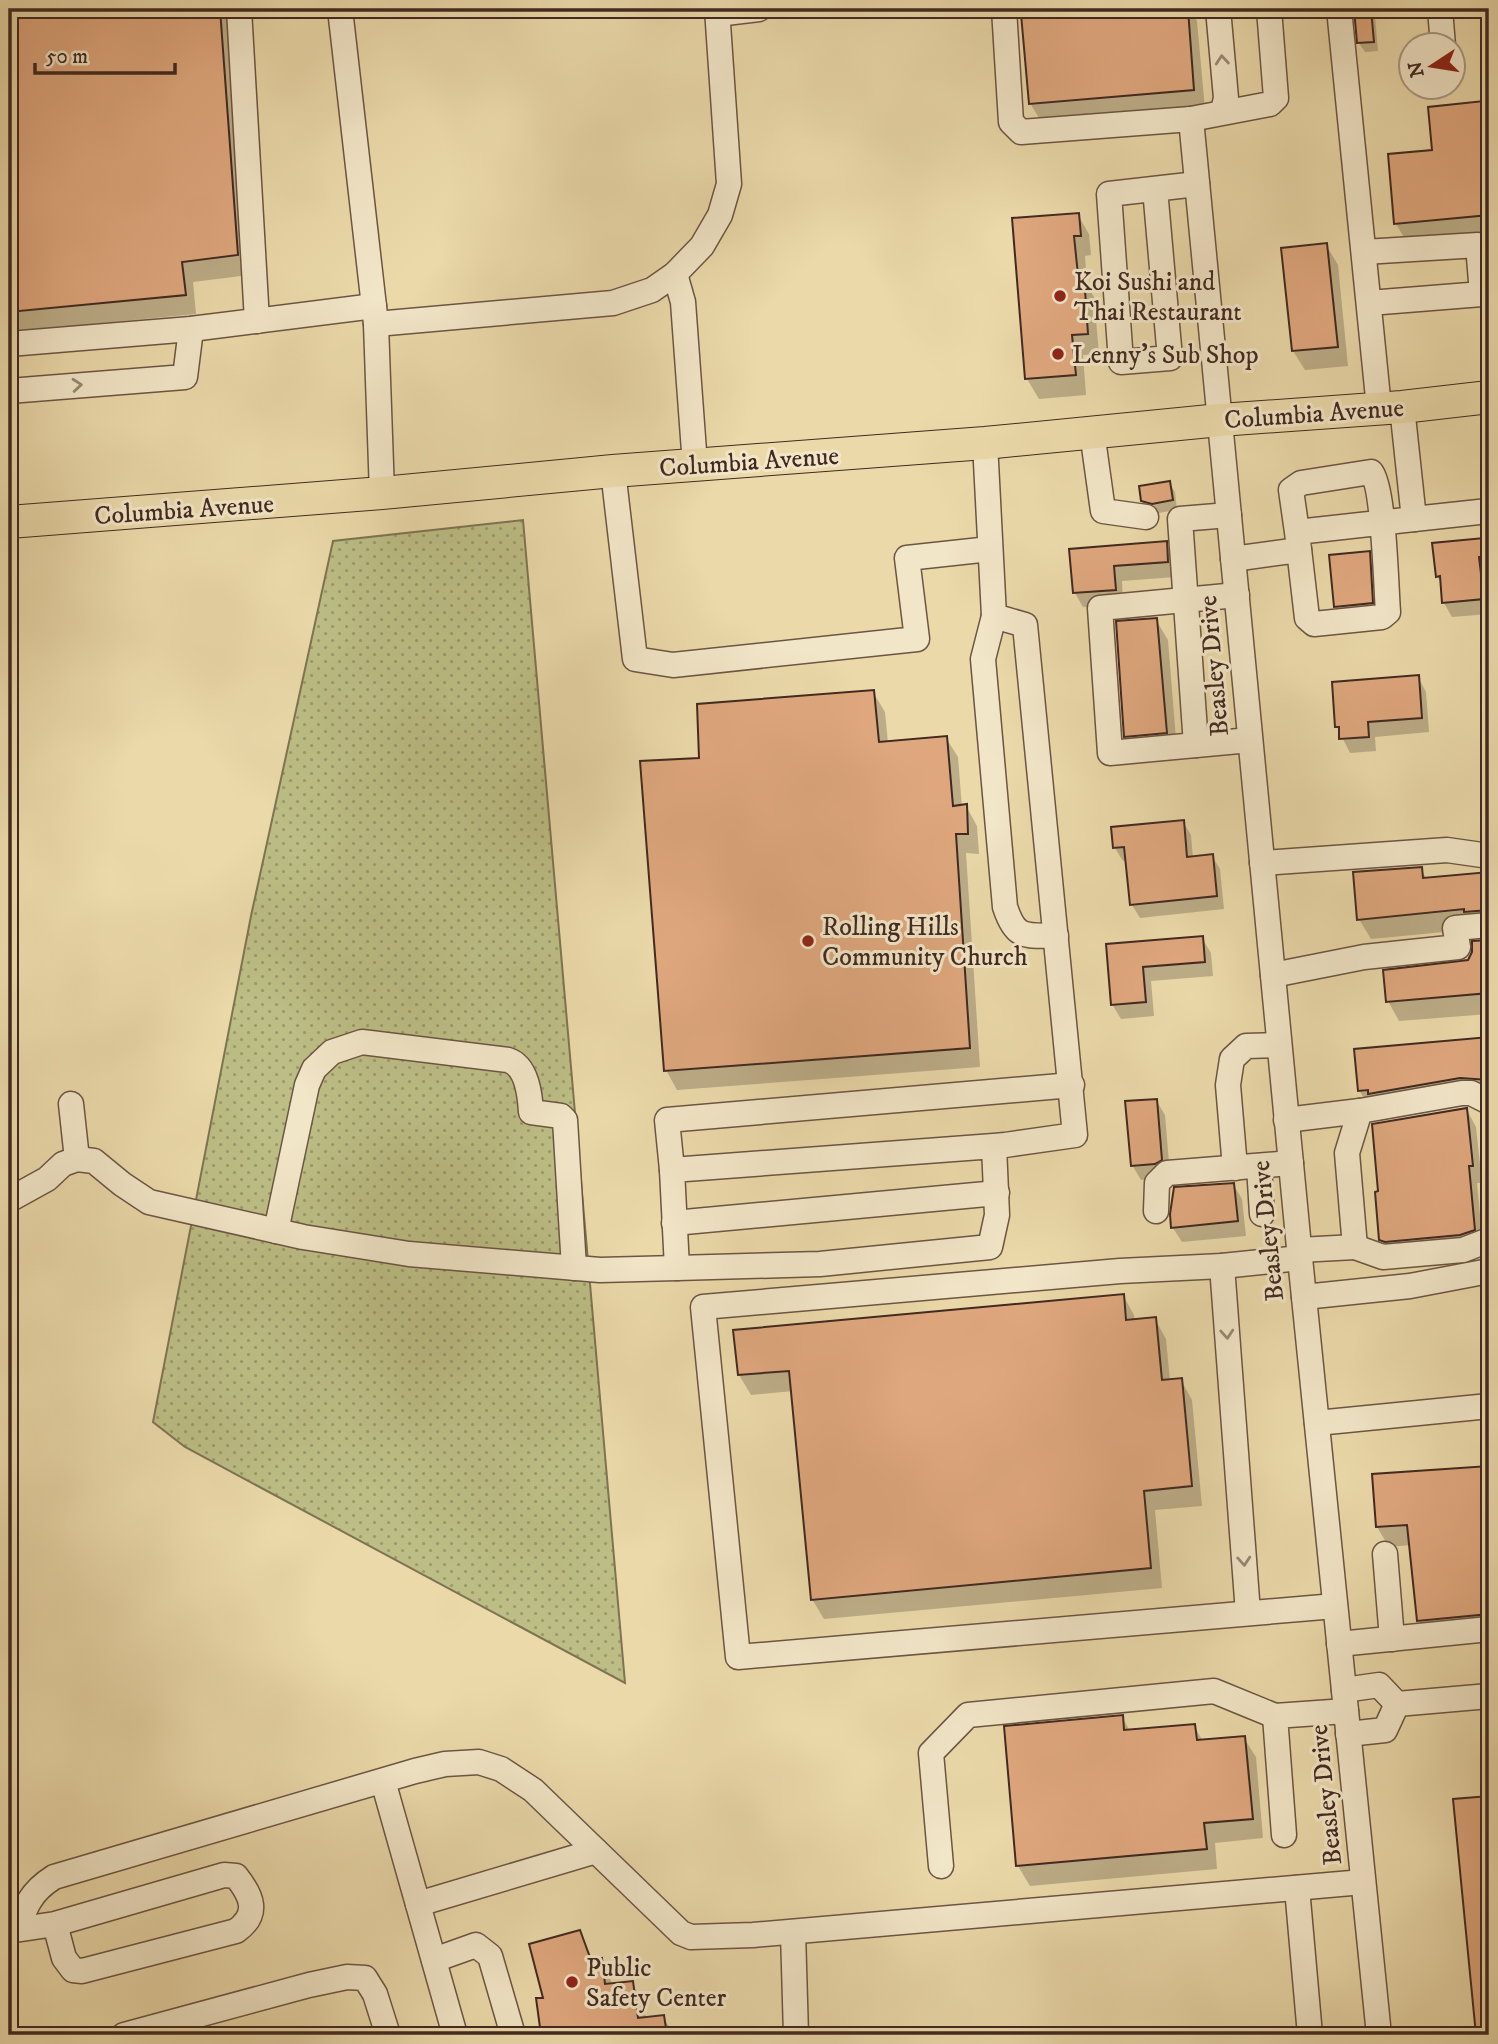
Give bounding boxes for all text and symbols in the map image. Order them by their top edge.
scale bar [35,32,175,76]
north arrow [1396,32,1466,102]
text: 50 m [46,44,88,70]
one-way arrow [1215,54,1230,66]
text: N [1404,59,1430,79]
place label: Koi Sushi and Thai Restaurant [1074,266,1242,329]
marker: Koi Sushi and Thai Restaurant [1052,288,1068,304]
place label: Lenny's Sub Shop [1072,339,1259,372]
marker: Lenny's Sub Shop [1050,346,1066,362]
one-way arrow [72,378,83,393]
street label: Columbia Avenue [1223,392,1405,437]
street label: Columbia Avenue [658,440,840,485]
street label: Columbia Avenue [93,488,275,533]
street label: Beasley Drive [1192,594,1237,738]
place label: Rolling Hills Community Church [822,911,1028,974]
marker: Rolling Hills Community Church [800,933,816,949]
street label: Beasley Drive [1245,1159,1292,1303]
one-way arrow [1219,1329,1234,1340]
one-way arrow [1236,1556,1251,1567]
street label: Beasley Drive [1303,1723,1350,1867]
place label: Public Safety Center [586,1952,726,2015]
marker: Public Safety Center [564,1974,580,1990]

